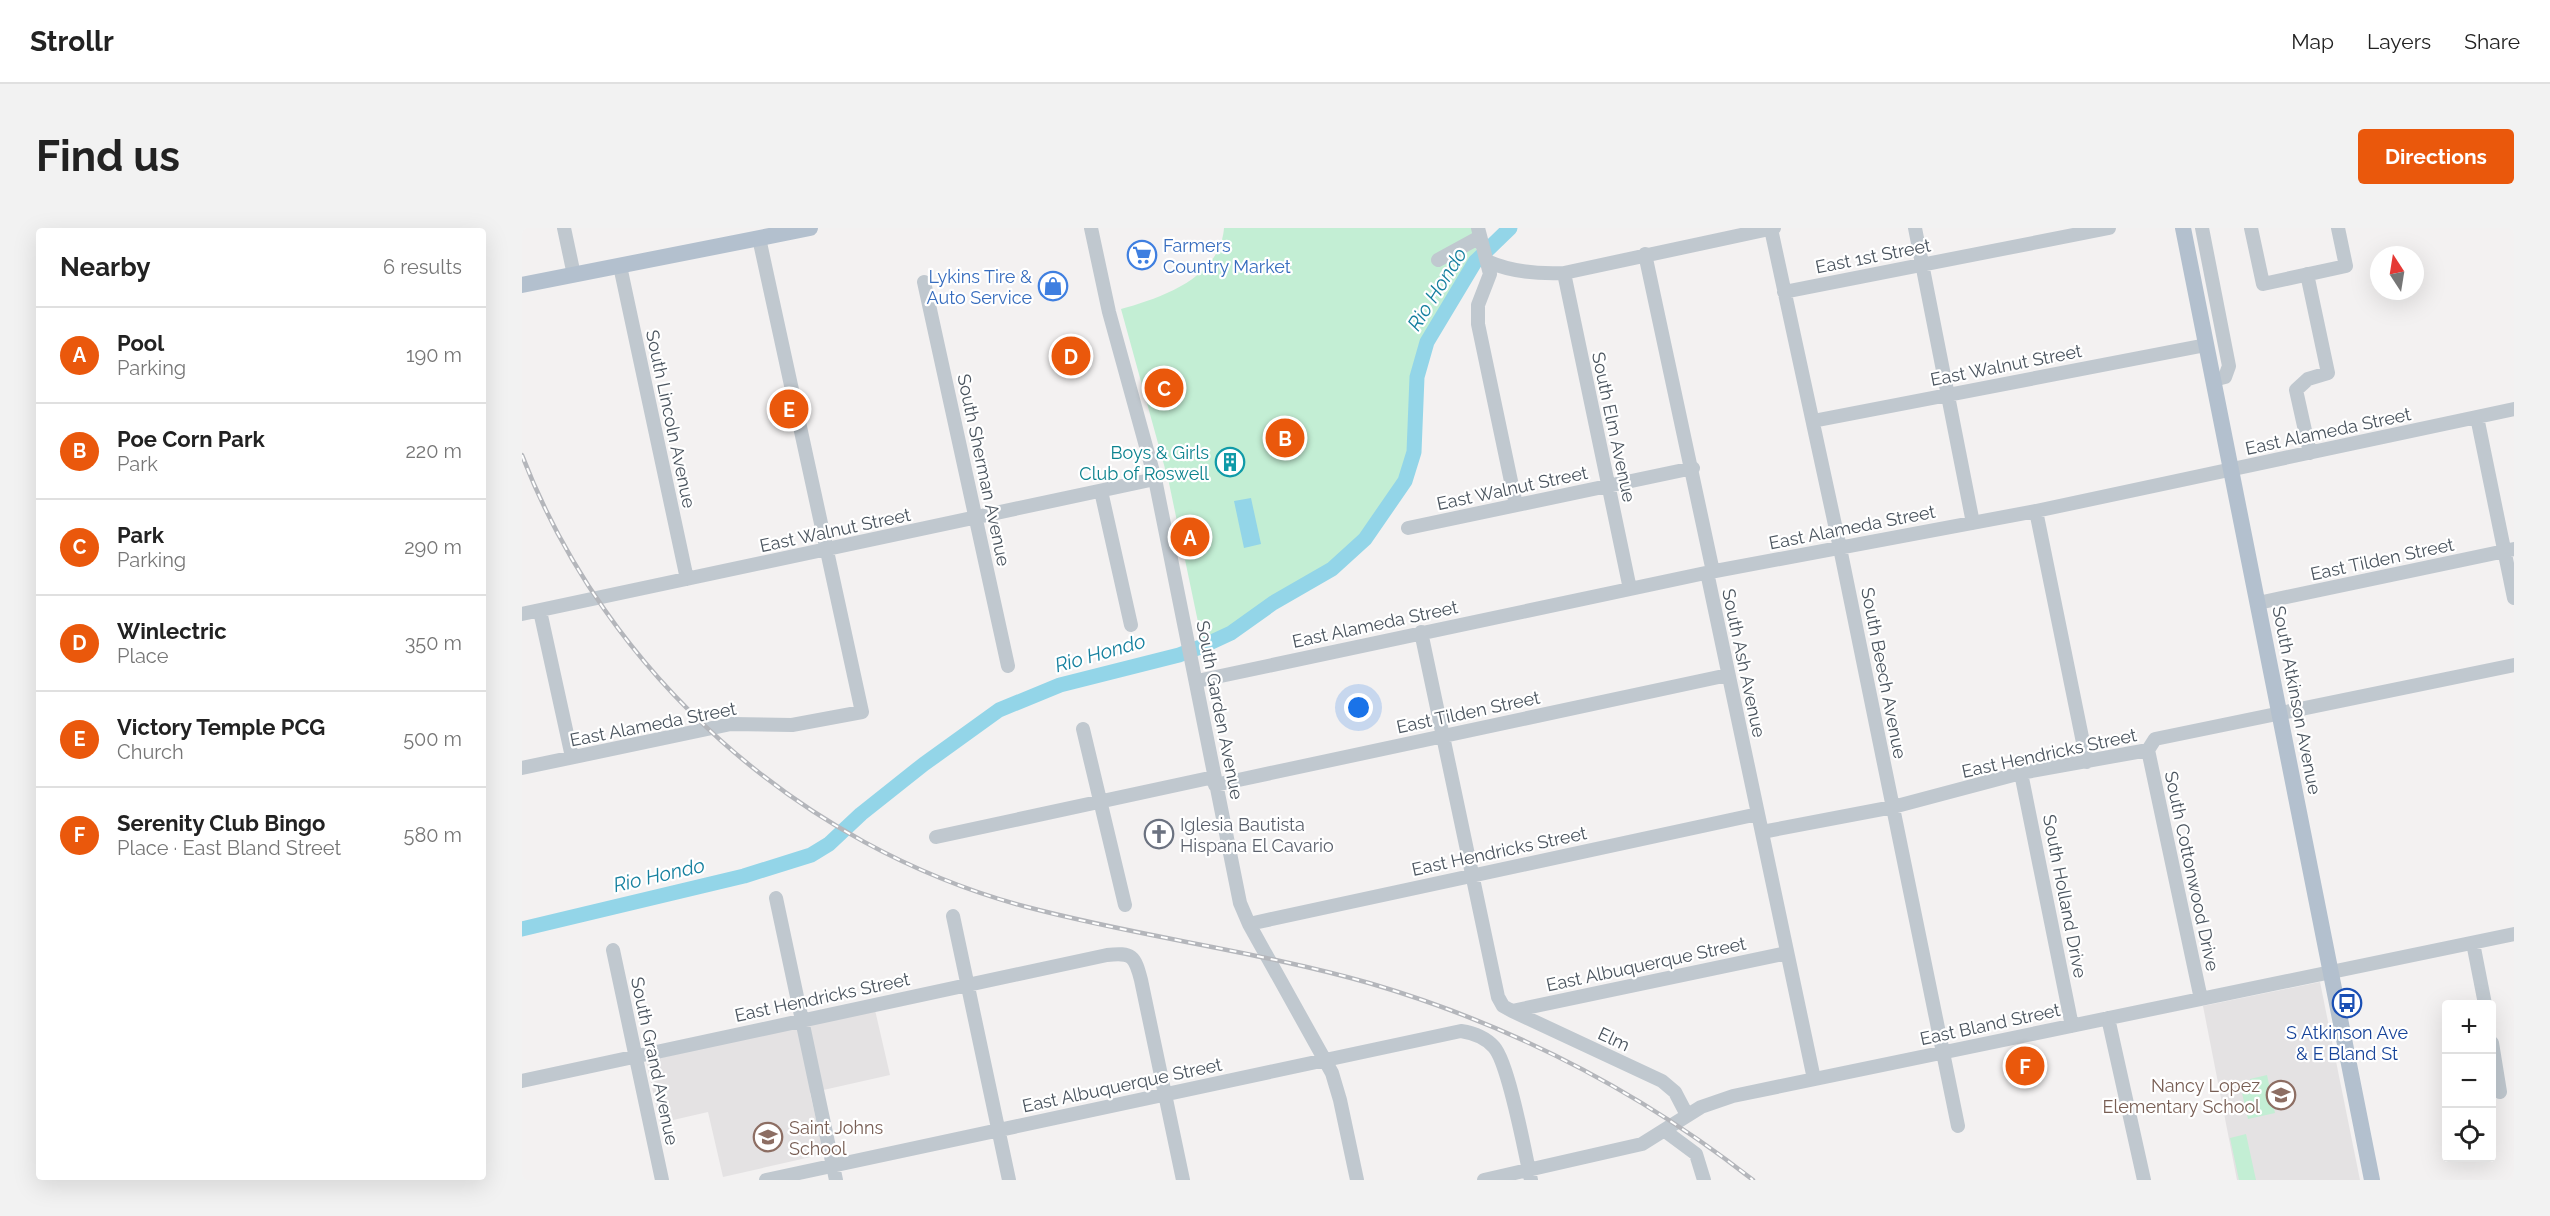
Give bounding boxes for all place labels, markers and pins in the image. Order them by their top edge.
place label: Farmers Country Market [1163,235,1291,277]
supermarket icon: Farmers Country Market [1126,239,1158,271]
place label: Lykins Tire & Auto Service [926,266,1032,308]
shop icon: Lykins Tire & Auto Service [1037,270,1069,302]
pin: D [1052,334,1090,378]
pin: C [1144,366,1184,410]
pin: E [770,386,808,432]
pin: B [1266,416,1305,460]
place label: Boys & Girls Club of Roswell [1079,442,1209,484]
building icon: Boys & Girls Club of Roswell [1214,446,1246,478]
pin: A [1170,514,1210,560]
place label: Iglesia Bautista Hispana El Cavario [1180,814,1334,856]
church icon: Iglesia Bautista Hispana El Cavario [1143,818,1175,850]
bus stop icon: S Atkinson Ave & E Bland St [2331,987,2363,1019]
place label: S Atkinson Ave & E Bland St [2286,1022,2408,1064]
pin: F [2006,1044,2044,1088]
place label: Nancy Lopez Elementary School [2102,1075,2260,1117]
school or university icon: Nancy Lopez Elementary School [2265,1079,2297,1111]
place label: Saint Johns School [789,1117,883,1159]
school or university icon: Saint Johns School [752,1121,784,1153]

